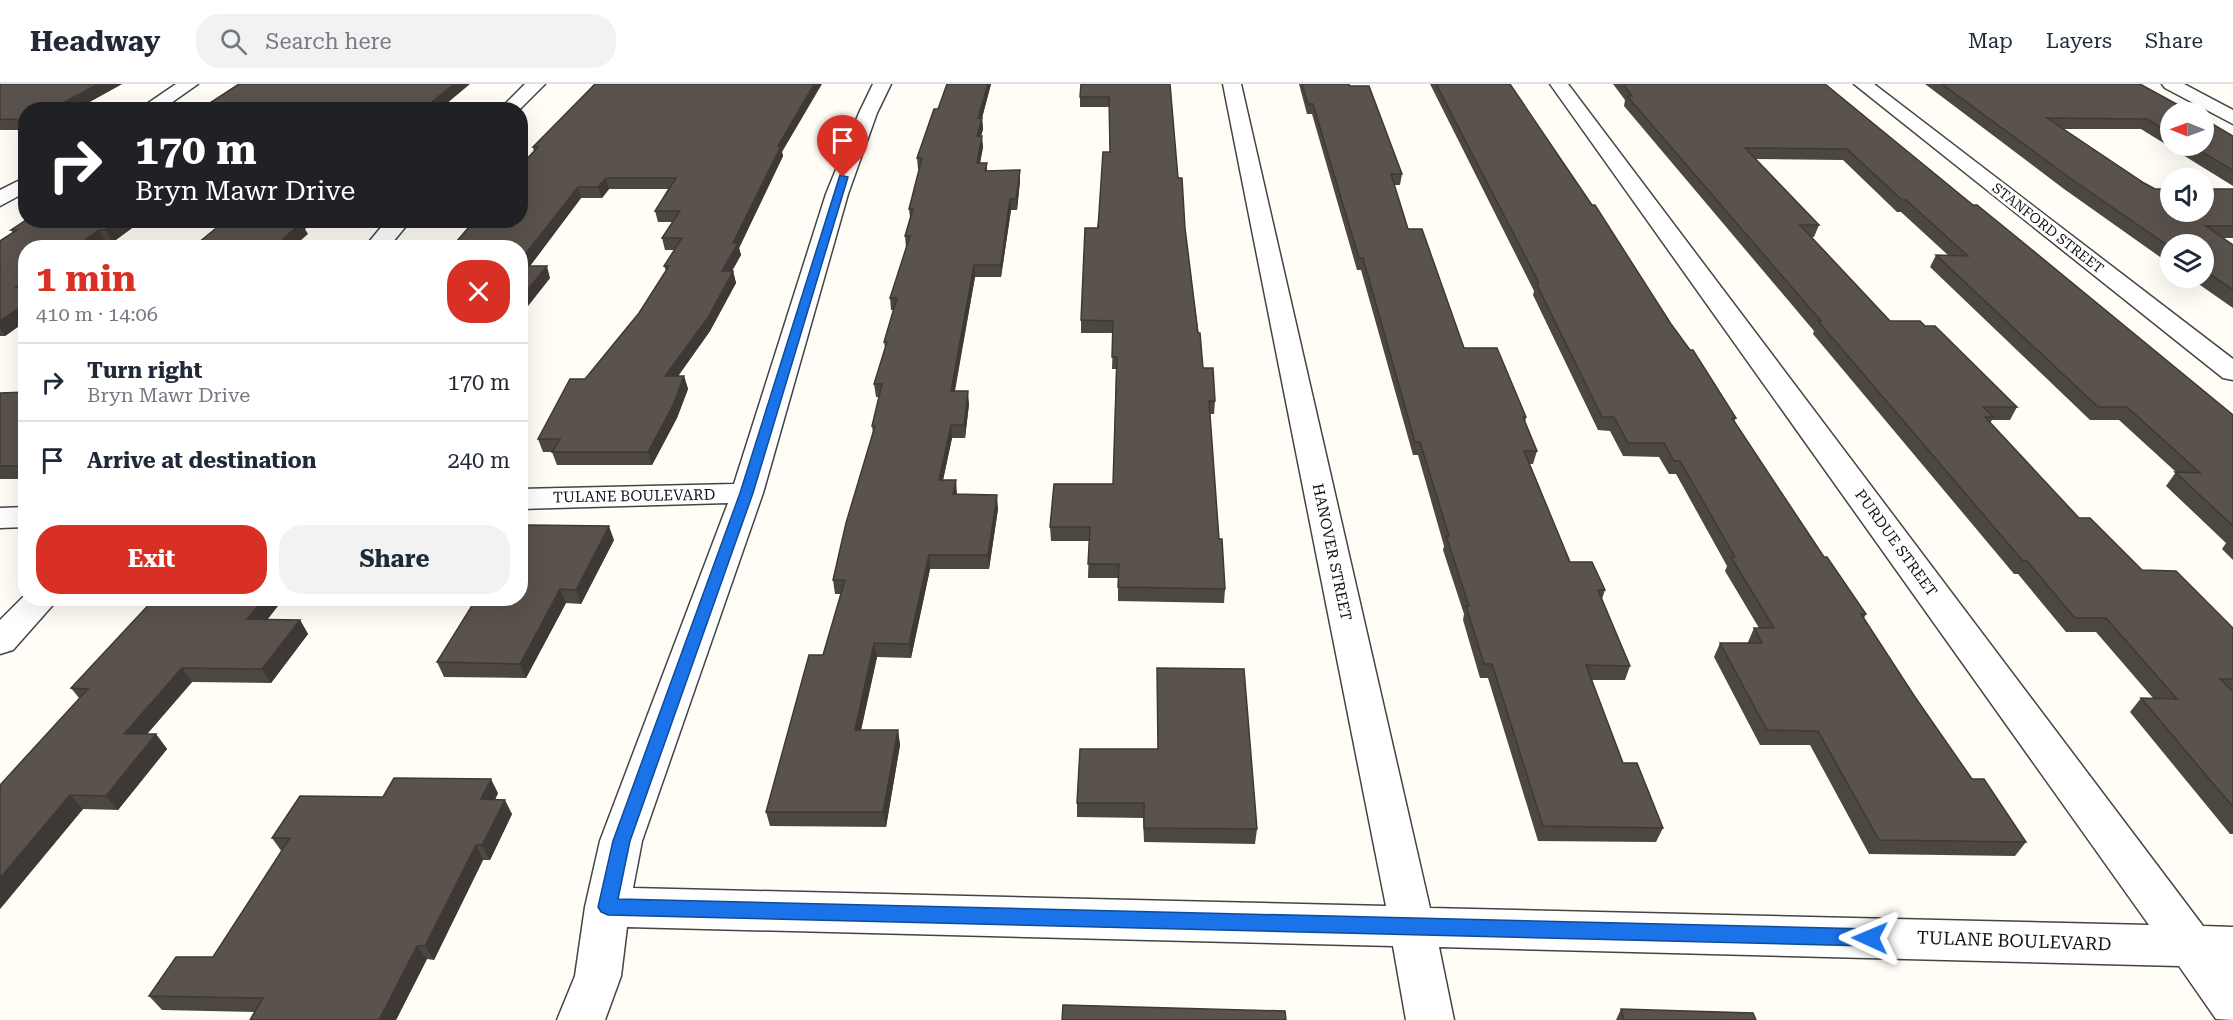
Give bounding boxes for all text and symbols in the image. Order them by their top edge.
search box [196,14,616,68]
text: Headway [30,25,160,58]
icon: search [217,25,250,58]
text: Search here [265,29,391,54]
text: Map [1968,29,2013,53]
text: Layers [2046,29,2112,53]
text: Share [2145,29,2203,53]
north arrow [2160,102,2214,156]
map controls [2160,102,2214,288]
pin [817,115,868,177]
icon: arrive [826,124,859,157]
text: 170 m [135,125,257,174]
icon: right [36,126,114,204]
button: sound [2160,168,2214,222]
text: Bryn Mawr Drive [135,175,355,207]
street label: STANFORD STREET [1989,180,2107,276]
button: layers [2160,234,2214,288]
text: 1 min [36,258,136,300]
button: close [447,260,510,323]
text: 410 m · 14:06 [36,302,158,326]
text: Turn right [87,358,202,383]
icon: right [36,366,69,399]
text: 170 m [447,370,510,395]
text: Bryn Mawr Drive [87,383,250,407]
icon: arrive [36,444,69,477]
text: Arrive at destination [87,448,316,473]
text: 240 m [447,448,510,473]
street label: HANOVER STREET [1309,482,1355,622]
street label: TULANE BOULEVARD [553,486,715,506]
street label: PURDUE STREET [1851,486,1941,600]
button: Exit [36,525,267,594]
button: Share [279,525,510,594]
position arrow [1838,906,1902,970]
street label: TULANE BOULEVARD [1916,927,2112,954]

